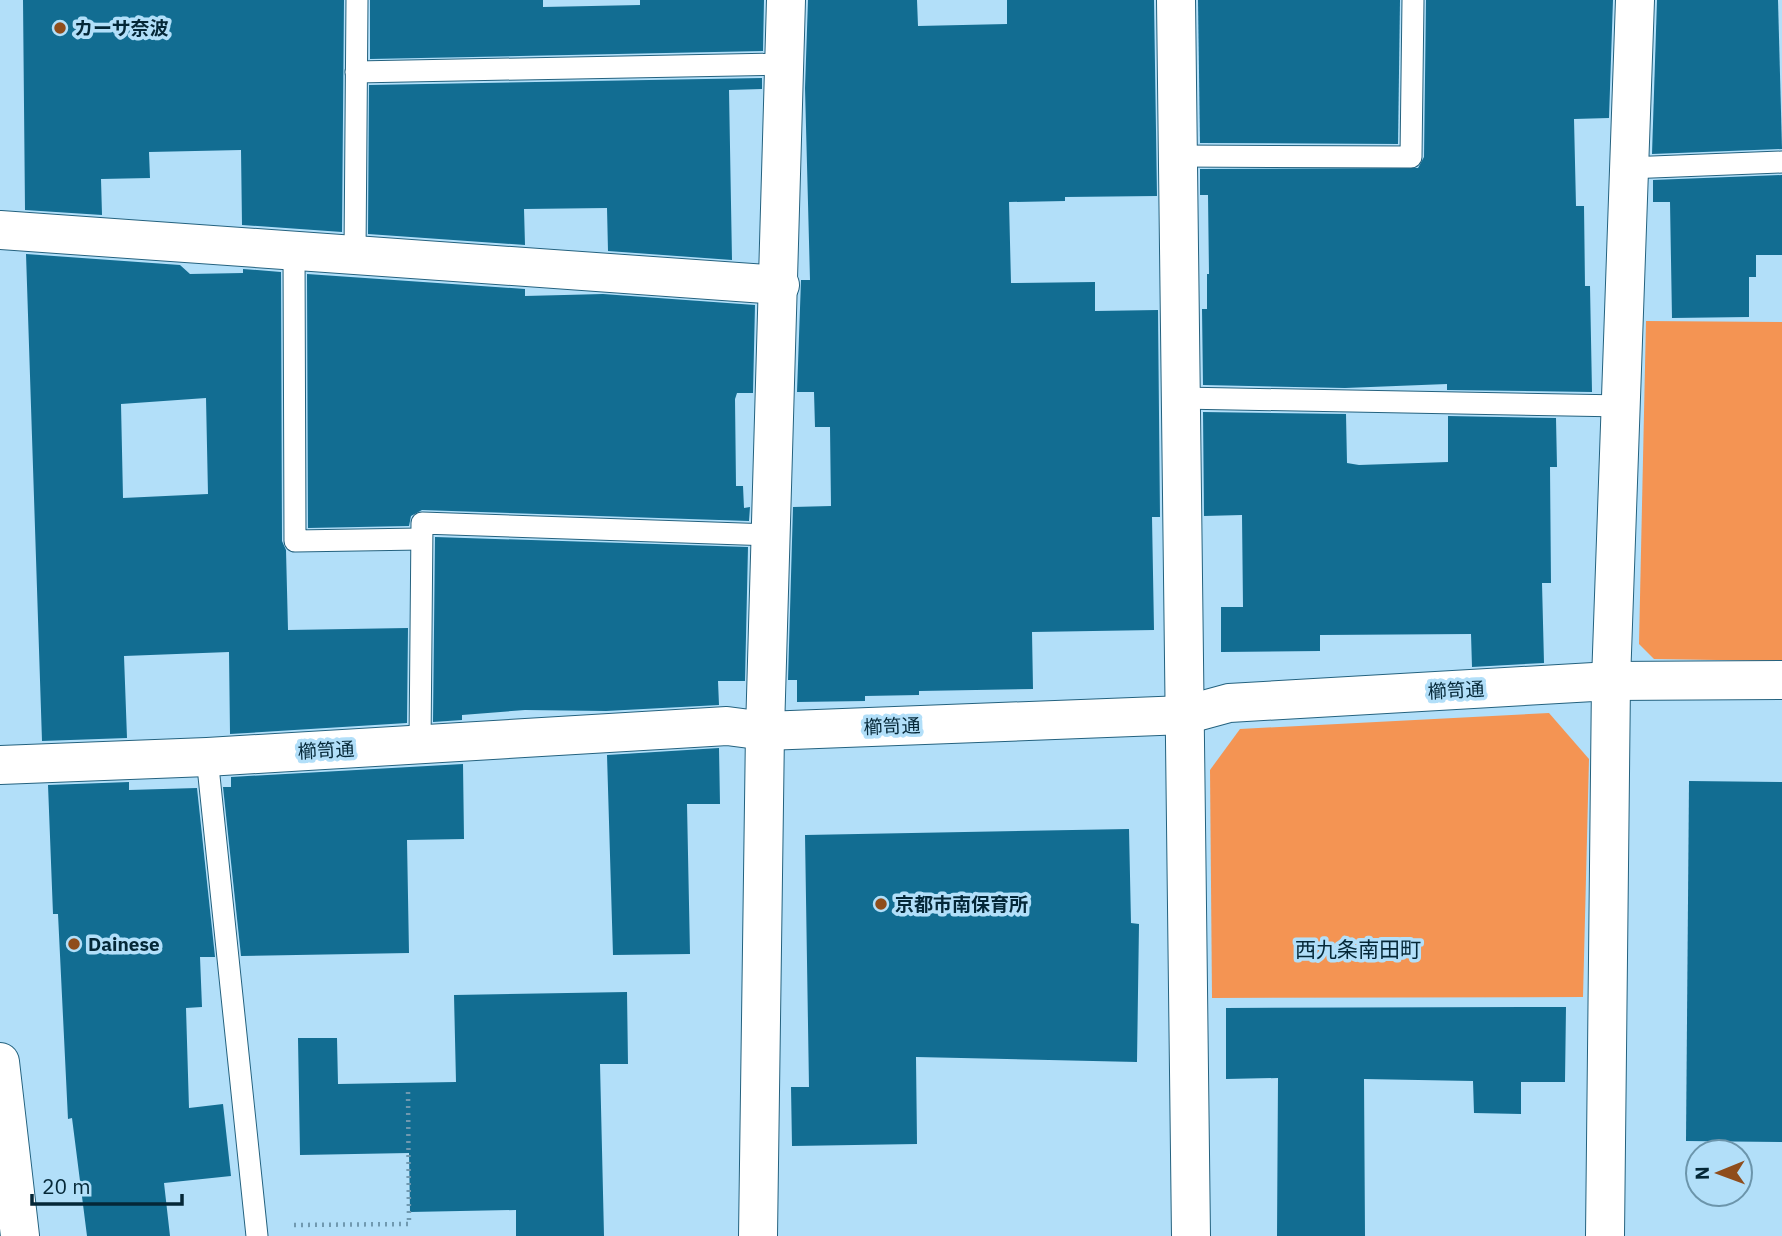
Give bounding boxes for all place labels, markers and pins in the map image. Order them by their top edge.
place label: カーサ奈波 [74,16,169,40]
marker: カーサ奈波 [52,20,68,36]
place label: 京都市南保育所 [895,892,1028,916]
marker: 京都市南保育所 [873,896,889,912]
place label: Dainese [88,932,160,956]
marker: Dainese [66,936,82,952]

